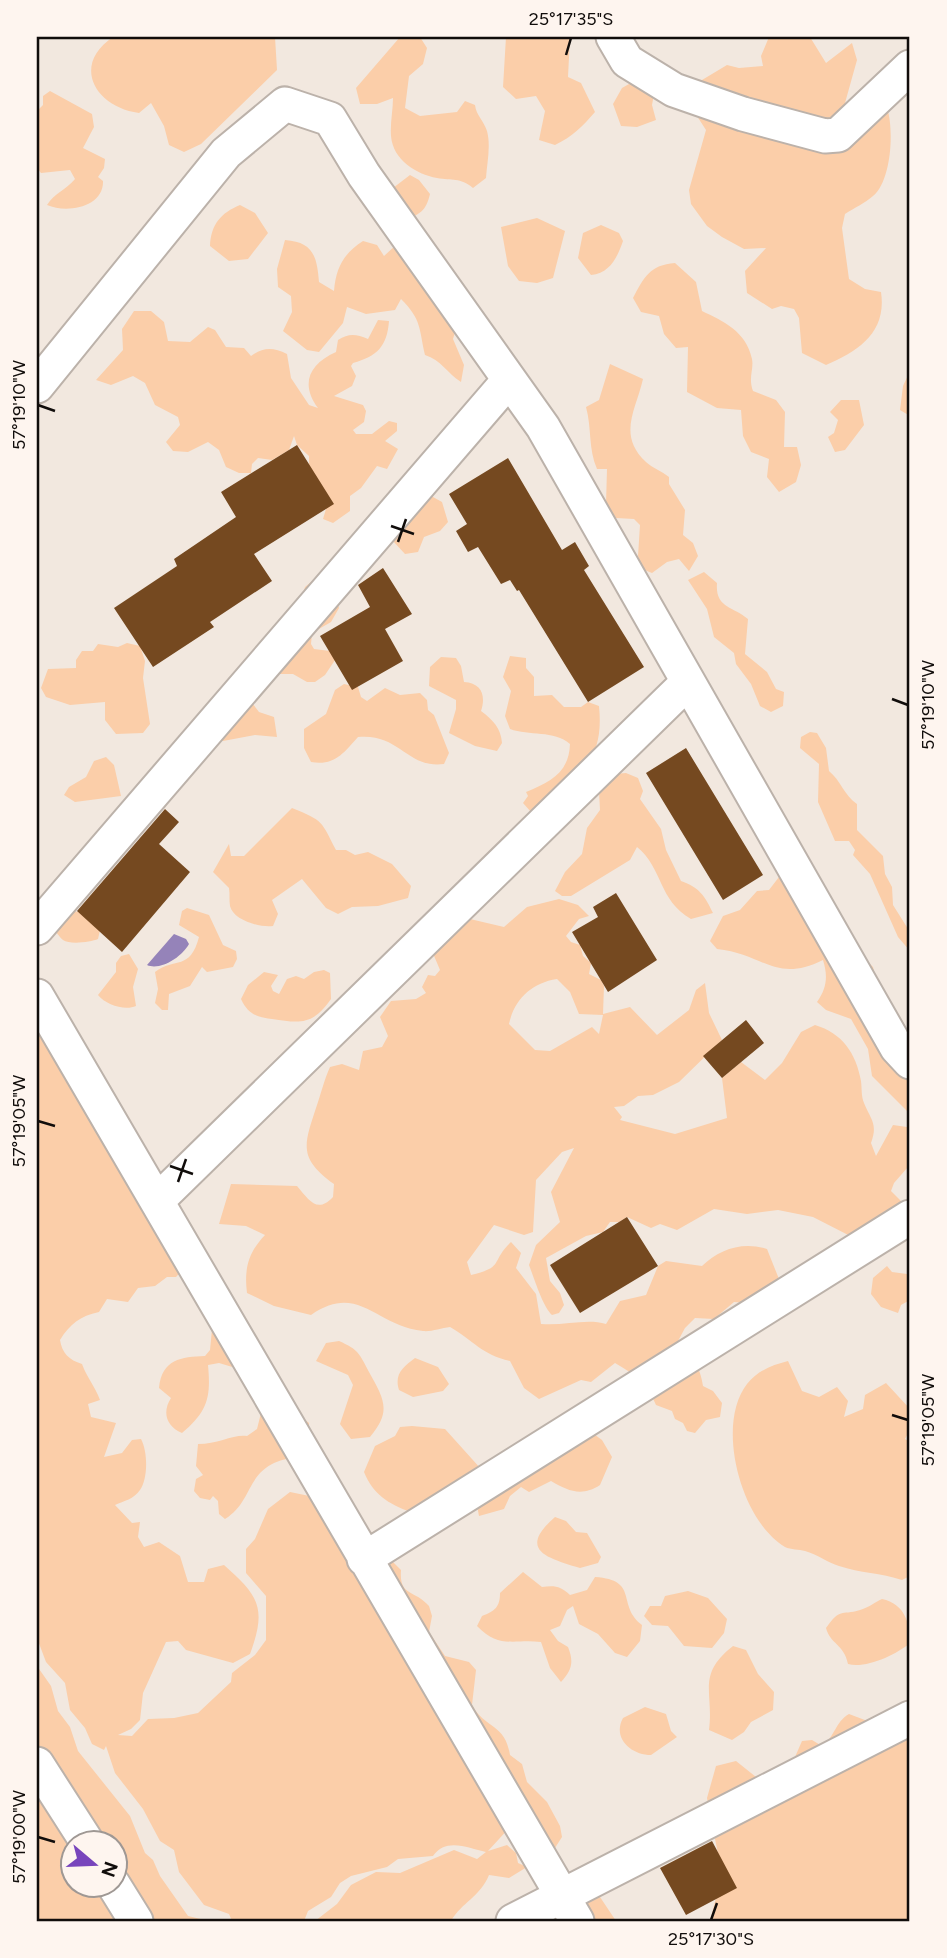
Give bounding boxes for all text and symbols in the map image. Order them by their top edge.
text: 25°17'35"S [529,8,613,30]
text: 57°19'10"W [8,359,30,450]
text: 57°19'10"W [917,659,939,750]
text: 57°19'05"W [8,1074,30,1167]
text: 57°19'05"W [917,1373,939,1466]
text: 57°19'00"W [8,1789,30,1884]
north arrow [60,1828,130,1898]
text: N [96,1859,123,1880]
text: 25°17'30"S [668,1928,754,1950]

